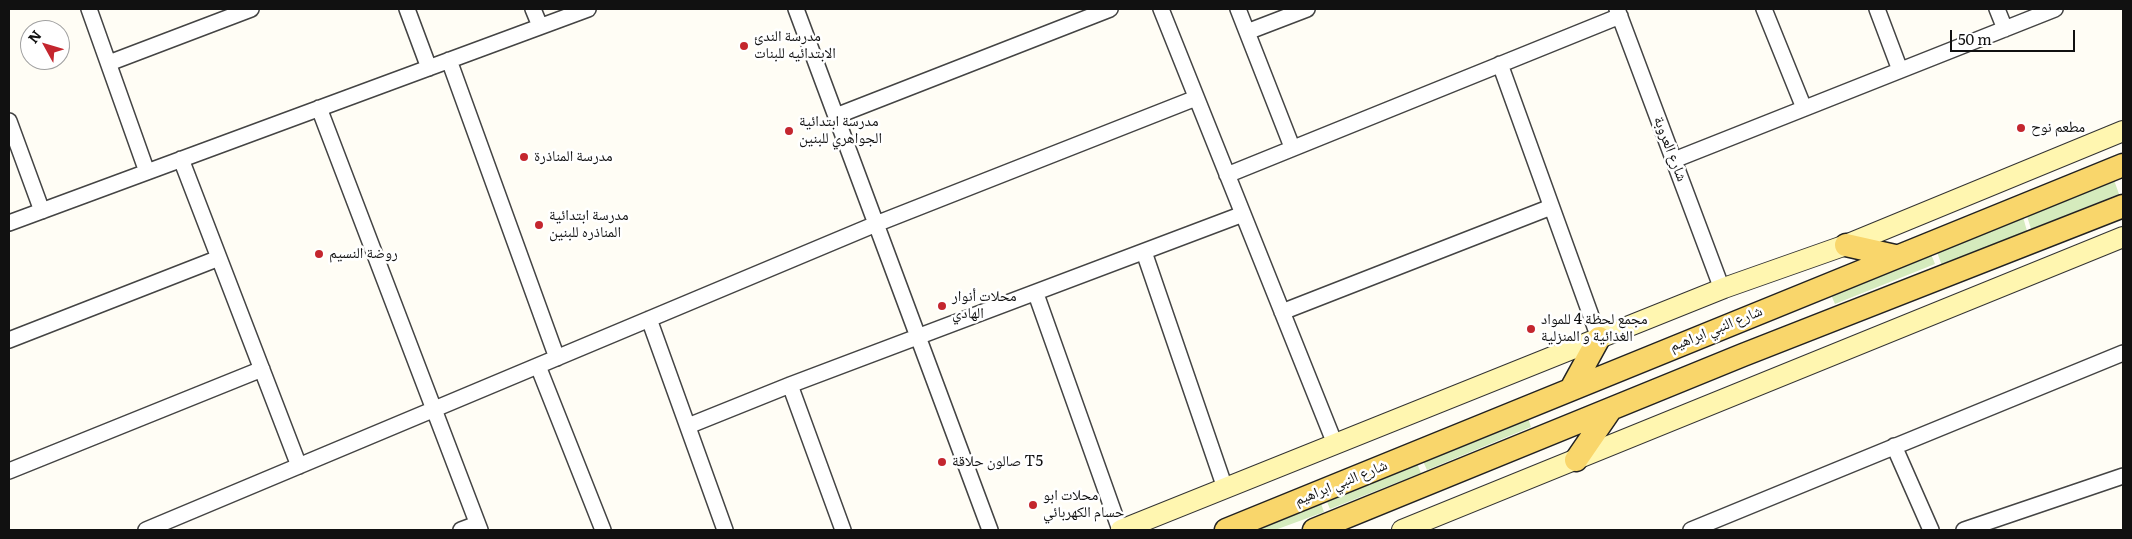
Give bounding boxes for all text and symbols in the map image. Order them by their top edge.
north arrow [20,20,70,70]
scale bar [1952,20,2077,52]
text: N [23,25,46,47]
text: 50 m [1958,27,1992,50]
place label: مدرسة الندئ الابتدائيه للبنات [754,28,836,63]
marker: مدرسة الندئ الابتدائيه للبنات [738,40,750,52]
place label: مدرسة ابتدائية الجواهري للبنين [799,113,882,148]
street label: شارع العروبة [1649,114,1691,184]
place label: مطعم نوح [2031,119,2085,137]
marker: مطعم نوح [2015,122,2027,134]
marker: مدرسة ابتدائية الجواهري للبنين [783,125,795,137]
place label: مدرسة المناذرة [534,148,613,166]
marker: مدرسة المناذرة [518,151,530,163]
place label: مدرسة ابتدائية المناذره للبنين [549,207,628,242]
marker: مدرسة ابتدائية المناذره للبنين [533,219,545,231]
place label: روضة النسيم [329,245,398,263]
marker: روضة النسيم [313,248,325,260]
place label: محلات أنوار الهادي [952,288,1017,323]
marker: محلات أنوار الهادي [936,300,948,312]
street label: شارع النبي ابراهيم [1667,302,1765,356]
place label: مجمع لحظة 4 للمواد الغذائية و المنزلية [1541,311,1648,346]
marker: مجمع لحظة 4 للمواد الغذائية و المنزلية [1525,323,1537,335]
place label: صالون حلاقة T5 [952,453,1043,471]
marker: صالون حلاقة T5 [936,456,948,468]
street label: شارع النبي ابراهيم [1292,456,1390,510]
place label: محلات ابو حسام الكهربائي [1043,487,1124,522]
marker: محلات ابو حسام الكهربائي [1027,499,1039,511]

